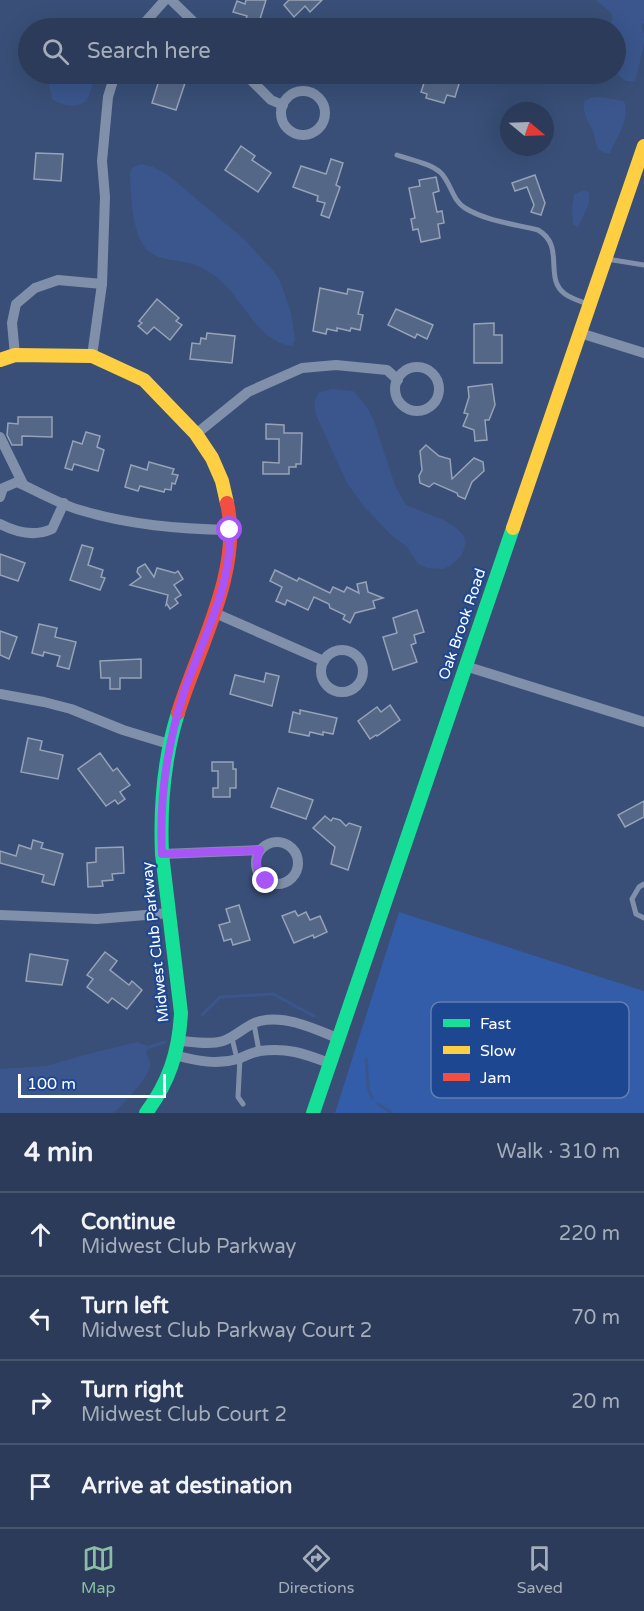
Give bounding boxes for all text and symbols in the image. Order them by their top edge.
search box [18,18,626,84]
icon: search [39,35,72,68]
text: Search here [87,38,211,64]
north arrow [500,102,554,156]
route start [216,516,242,542]
street label: Oak Brook Road [435,566,489,682]
street label: Midwest Club Parkway [138,861,172,1023]
route end [252,867,278,893]
legend [431,1002,629,1098]
text: Fast [480,1014,511,1034]
text: Slow [480,1041,516,1061]
text: Jam [480,1068,511,1088]
scale bar [18,1071,166,1098]
text: 100 m [27,1074,76,1094]
text: 4 min [24,1137,93,1168]
text: Walk · 310 m [497,1140,620,1164]
text: Continue [81,1209,176,1235]
icon: ahead [24,1218,57,1251]
text: 220 m [559,1222,620,1246]
text: Midwest Club Parkway [81,1235,296,1259]
text: Turn left [81,1293,169,1319]
icon: left [24,1302,57,1335]
text: 70 m [571,1306,620,1330]
text: Midwest Club Parkway Court 2 [81,1319,372,1343]
text: Turn right [81,1377,183,1403]
icon: right [24,1386,57,1419]
text: 20 m [571,1390,620,1414]
text: Midwest Club Court 2 [81,1403,287,1427]
icon: arrive [24,1470,57,1503]
text: Arrive at destination [81,1473,292,1499]
tab: Map [81,1542,116,1598]
tab: Directions [278,1542,354,1598]
tab: Saved [517,1542,563,1598]

